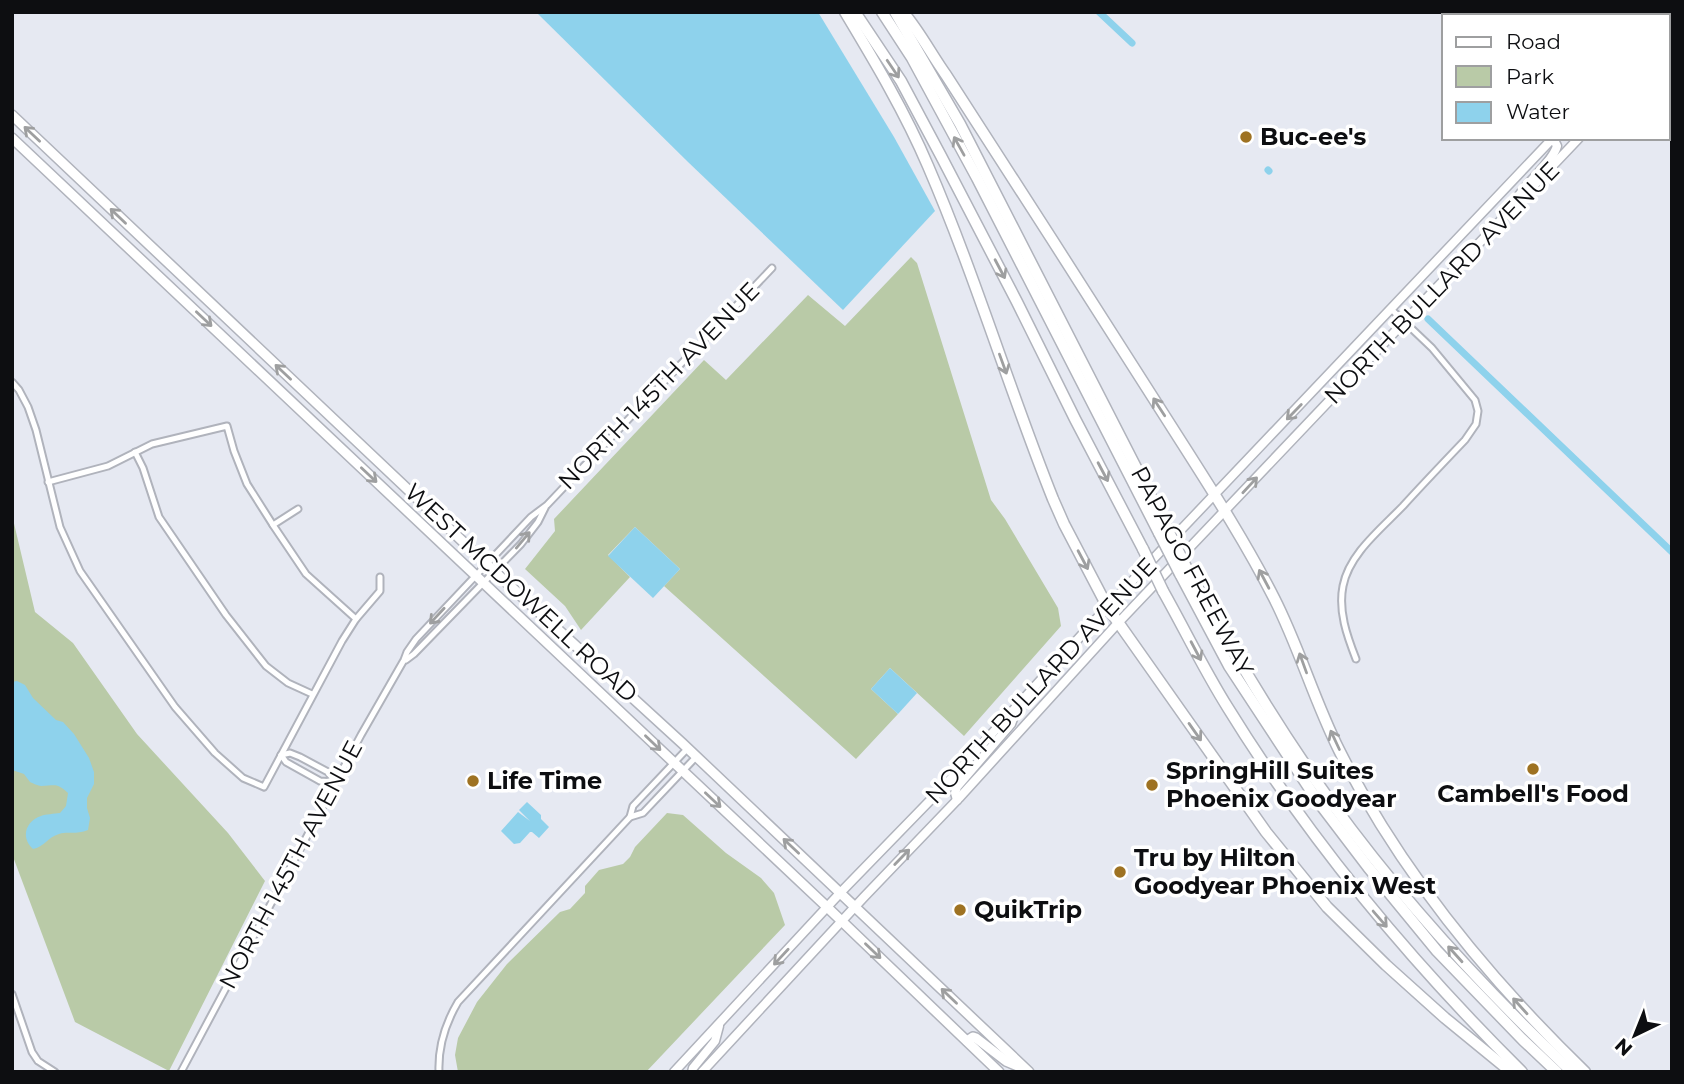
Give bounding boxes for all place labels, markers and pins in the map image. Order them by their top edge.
place label: Buc-ee's [1260,122,1366,151]
marker: Buc-ee's [1238,129,1254,145]
place label: SpringHill Suites Phoenix Goodyear [1166,756,1396,813]
marker: Cambell's Food [1525,761,1541,777]
place label: Life Time [487,766,602,795]
marker: Life Time [465,773,481,789]
marker: SpringHill Suites Phoenix Goodyear [1144,777,1160,793]
place label: Cambell's Food [1437,779,1629,808]
place label: Tru by Hilton Goodyear Phoenix West [1134,843,1437,900]
marker: Tru by Hilton Goodyear Phoenix West [1112,864,1128,880]
place label: QuikTrip [974,895,1082,924]
marker: QuikTrip [952,902,968,918]

